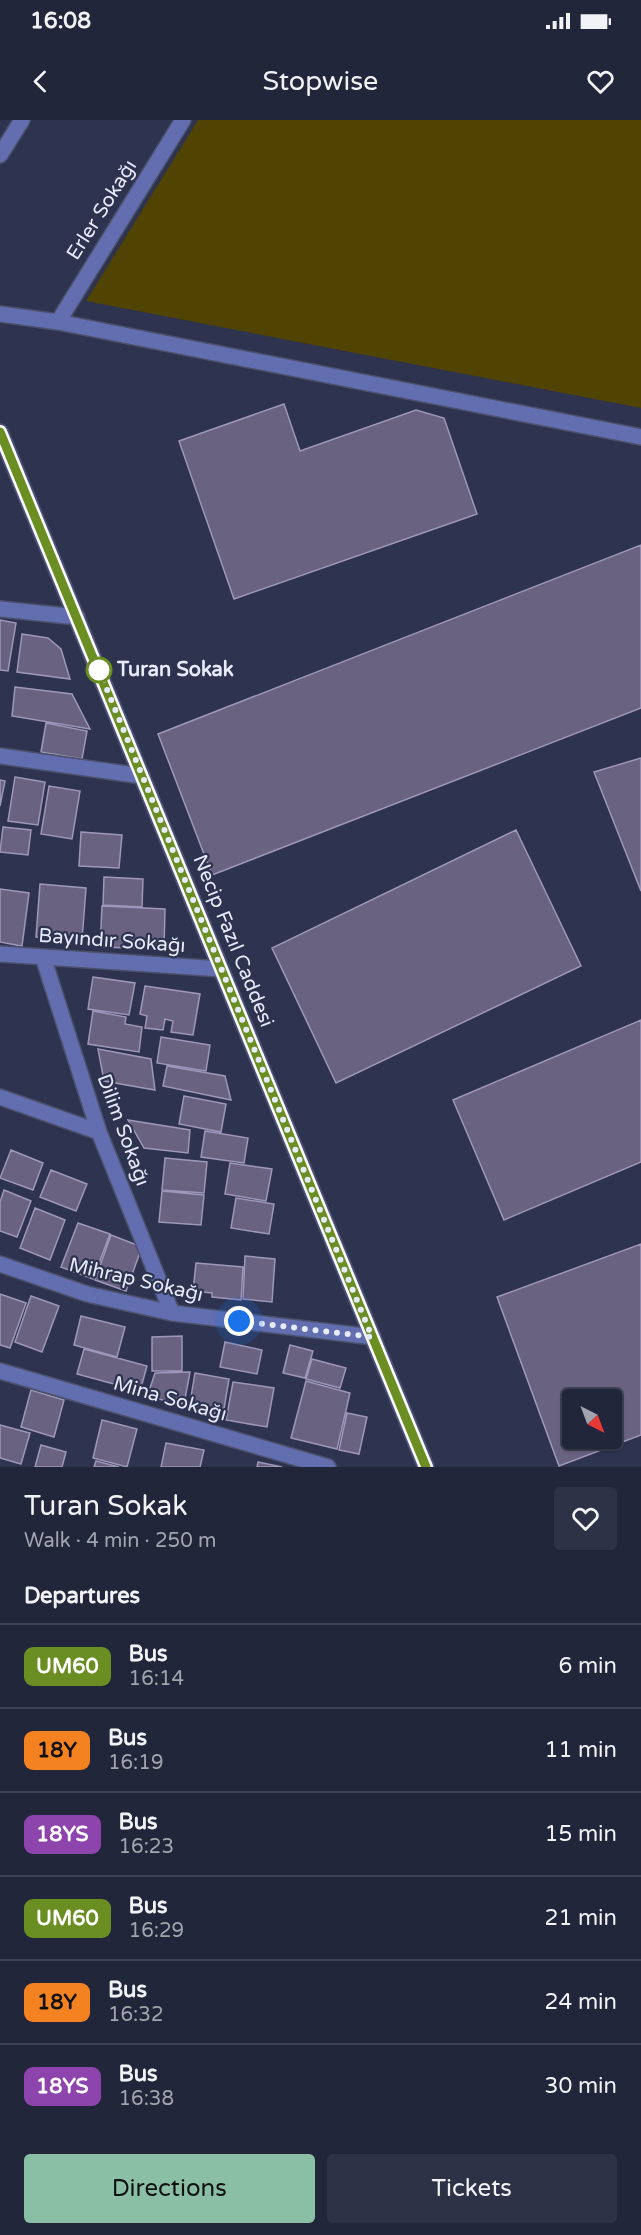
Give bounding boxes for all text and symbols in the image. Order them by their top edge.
text: 16:08 [30,8,91,34]
icon: back [24,65,57,98]
text: Stopwise [263,65,378,98]
icon: heart [584,65,617,98]
street label: Erler Sokağı [62,156,142,264]
marker: Turan Sokak [86,657,112,683]
place label: Turan Sokak [116,658,234,682]
street label: Necip Fazıl Caddesi [187,851,279,1031]
street label: Bayındır Sokağı [38,924,186,958]
street label: Dilim Sokağı [92,1071,154,1189]
street label: Mihrap Sokağı [67,1253,205,1307]
your location [224,1306,254,1336]
street label: Mina Sokağı [111,1371,229,1427]
north arrow [562,1389,622,1449]
map controls [562,1389,622,1449]
button: heart [554,1487,617,1550]
text: Turan Sokak [24,1489,187,1523]
text: Walk · 4 min · 250 m [24,1529,216,1553]
text: Departures [24,1583,140,1609]
text: Bus [129,1641,168,1667]
text: 6 min [558,1653,617,1679]
text: UM60 [36,1654,99,1679]
text: 16:14 [129,1667,184,1691]
text: Bus [108,1725,147,1751]
text: 11 min [545,1737,617,1763]
text: 18Y [37,1738,77,1763]
text: 16:19 [108,1751,163,1775]
text: Bus [119,1809,158,1835]
text: 15 min [545,1821,617,1847]
text: 18YS [36,1822,89,1847]
text: 16:23 [119,1835,174,1859]
text: Bus [129,1893,168,1919]
text: 21 min [545,1905,617,1931]
text: UM60 [36,1906,99,1931]
text: 16:29 [129,1919,184,1943]
text: Bus [108,1977,147,2003]
text: 24 min [545,1989,617,2015]
text: 18Y [37,1990,77,2015]
text: 16:32 [108,2003,163,2027]
text: Bus [119,2061,158,2087]
text: 30 min [545,2073,617,2099]
text: 18YS [36,2074,89,2099]
text: 16:38 [119,2087,174,2111]
button: Directions [24,2154,315,2223]
button: Tickets [327,2154,617,2223]

